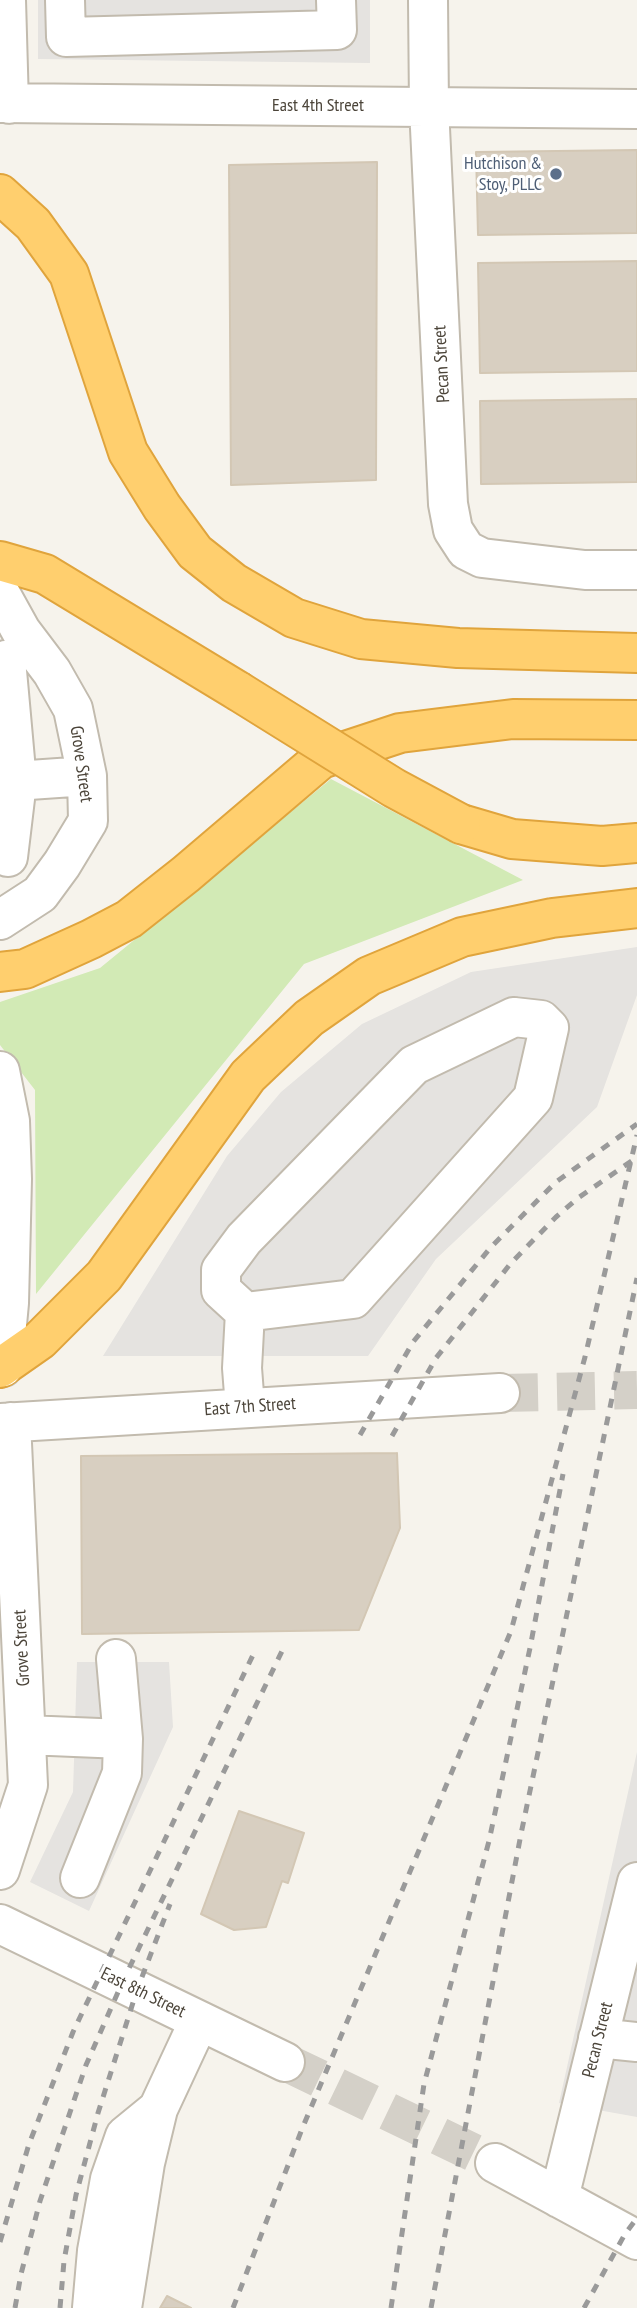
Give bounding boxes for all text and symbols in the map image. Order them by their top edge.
street label: East 4th Street [272,95,364,117]
place label: Hutchison & Stoy, PLLC [464,153,542,196]
marker: Hutchison & Stoy, PLLC [548,166,564,182]
street label: Pecan Street [429,325,455,403]
street label: Grove Street [65,724,97,804]
street label: East 7th Street [204,1393,296,1421]
street label: Grove Street [9,1609,35,1687]
street label: East 8th Street [97,1963,189,2023]
street label: Pecan Street [578,2000,618,2080]

